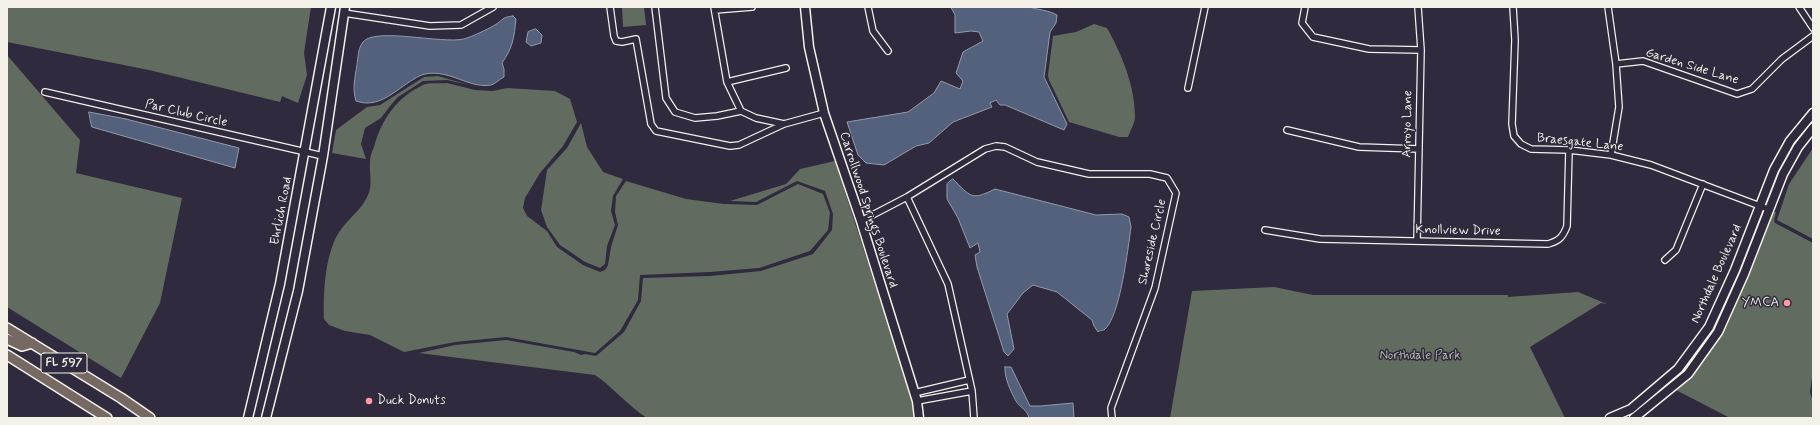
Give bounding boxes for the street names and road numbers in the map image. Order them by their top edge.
street label: Garden Side Lane [1644,45,1740,89]
street label: Arroyo Lane [1400,90,1416,158]
street label: Par Club Circle [143,97,229,131]
street label: Carrollwood Springs Boulevard [835,130,901,290]
street label: Braesgate Lane [1536,131,1624,155]
street label: Ehrlich Road [268,175,296,247]
street label: Shoreside Circle [1136,198,1170,286]
street label: Knollview Drive [1415,222,1501,240]
street label: Northdale Boulevard [1688,222,1746,326]
road number: FL 597 [41,353,87,373]

